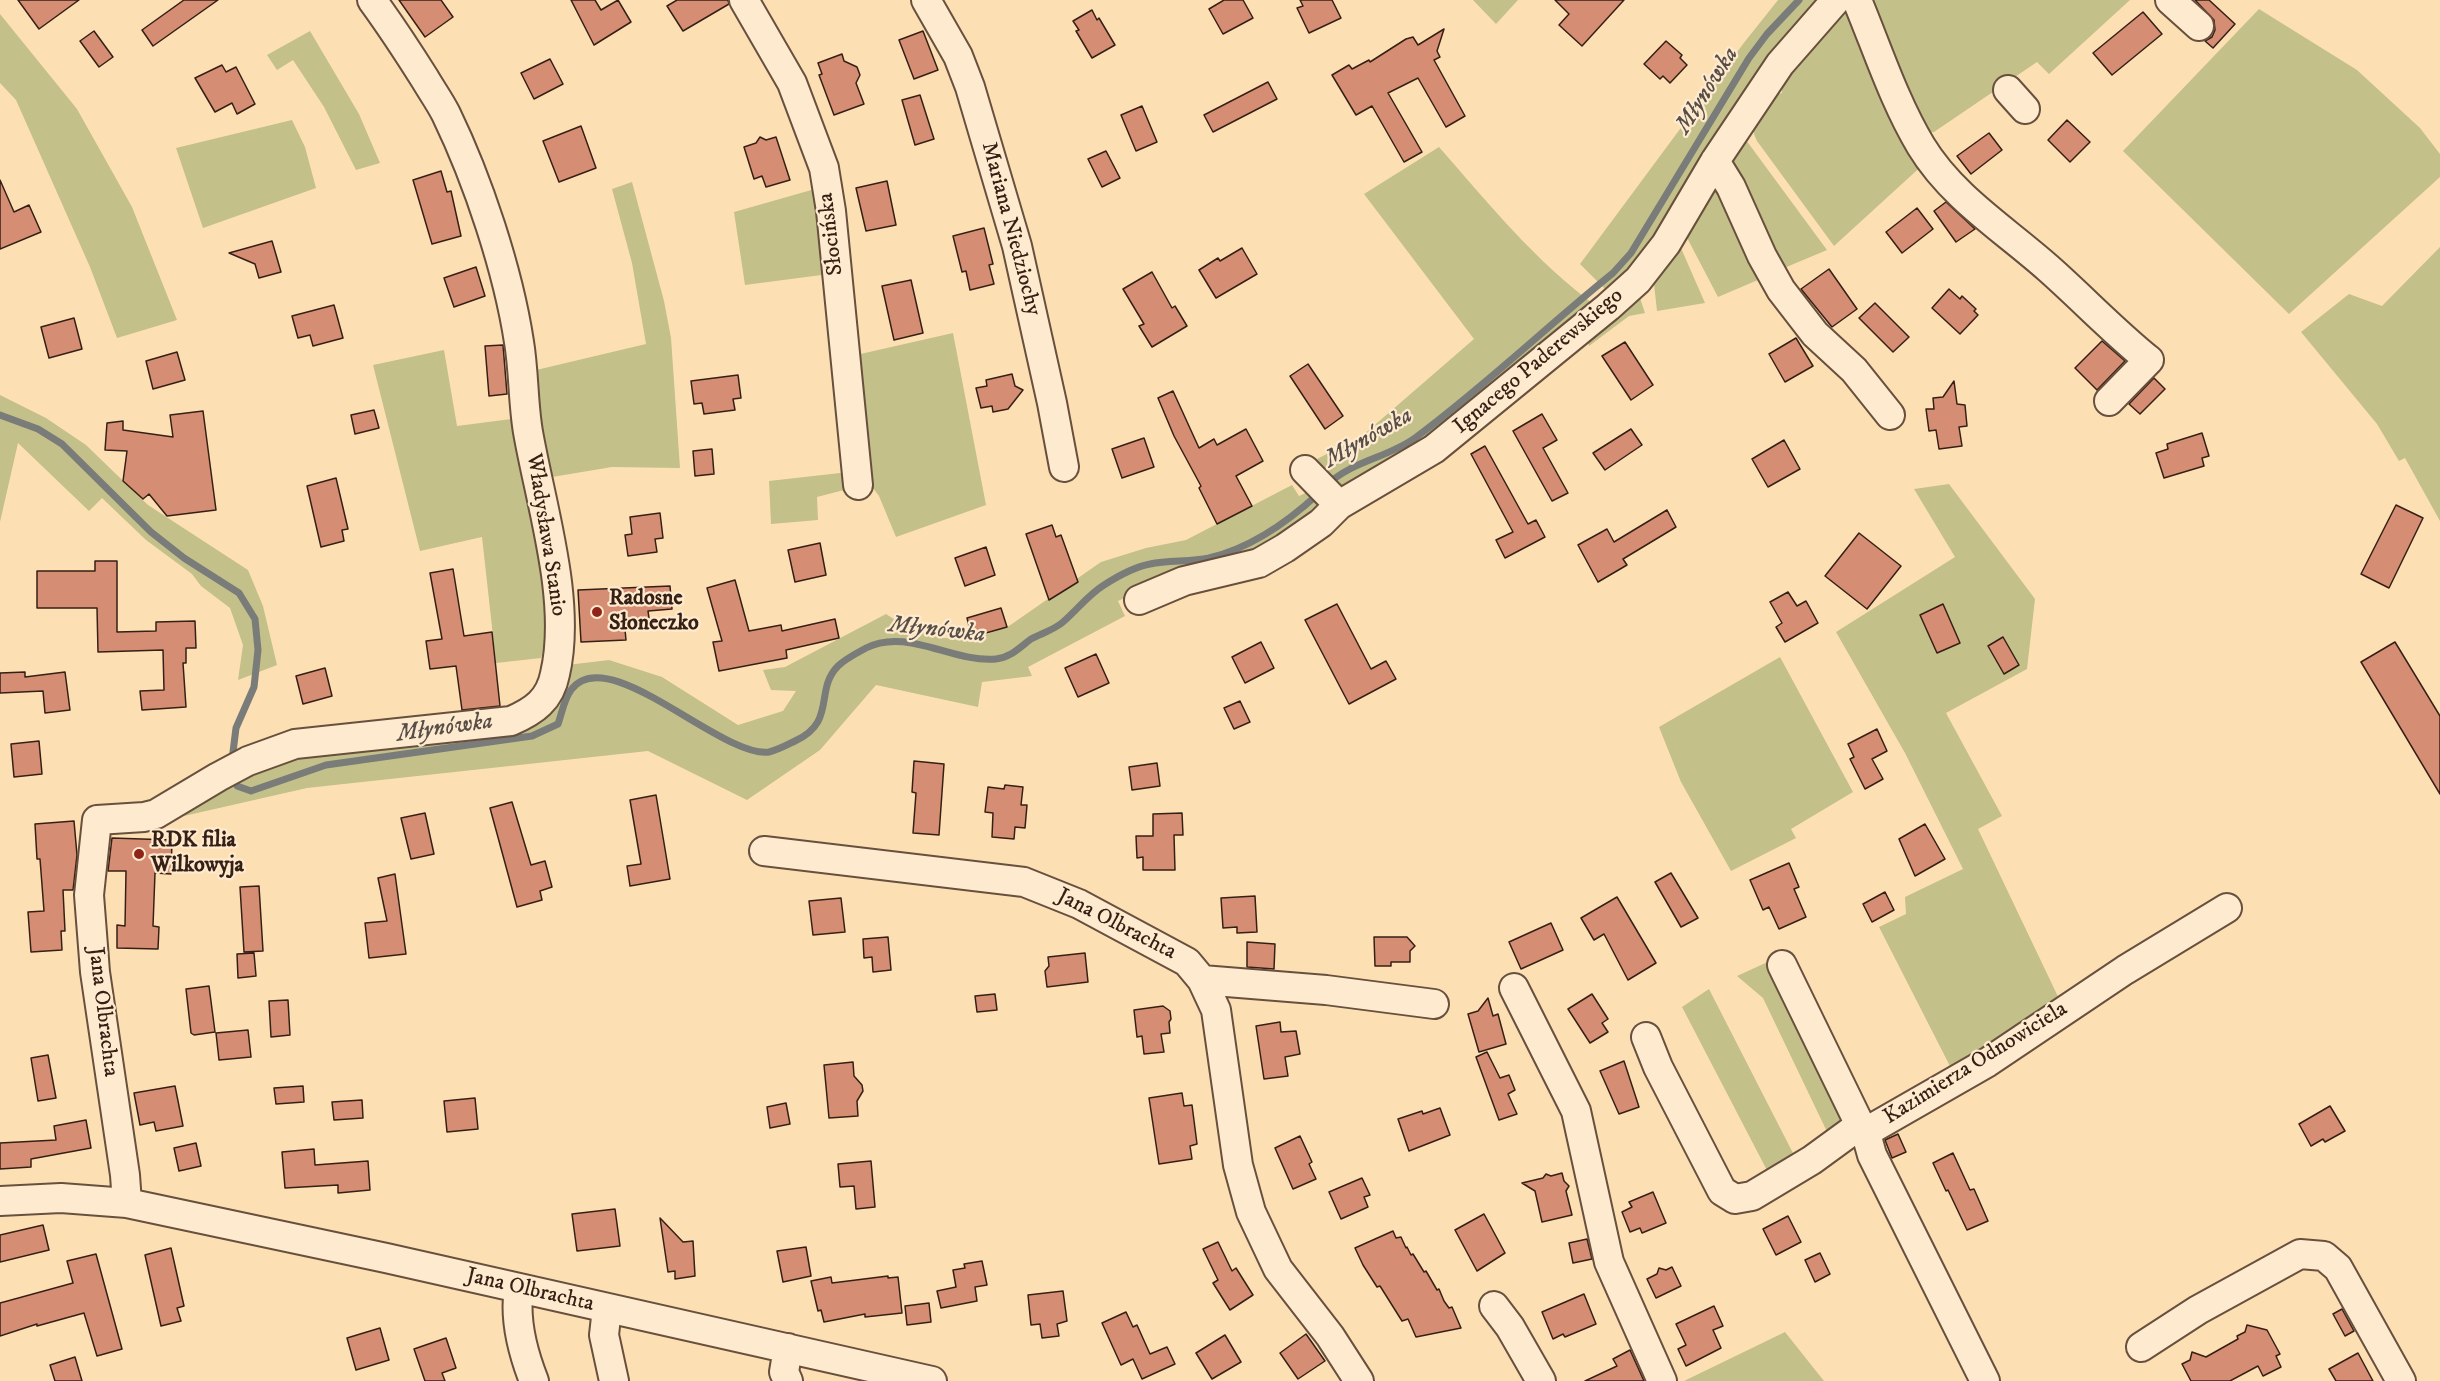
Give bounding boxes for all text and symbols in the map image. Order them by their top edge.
water label: Młynówka [1670,42,1746,140]
street label: Mariana Niedziochy [974,139,1046,319]
street label: Słocińska [814,191,850,277]
street label: Ignacego Paderewskiego [1449,283,1629,441]
water label: Młynówka [1320,402,1418,476]
street label: Władysława Stanio [519,452,571,618]
place label: Radosne Słoneczko [609,586,699,638]
marker: Radosne Słoneczko [590,605,604,619]
water label: Młynówka [887,612,987,650]
water label: Młynówka [395,708,495,750]
place label: RDK filia Wilkowyja [151,828,244,879]
marker: RDK filia Wilkowyja [132,847,146,861]
street label: Jana Olbrachta [1052,884,1180,966]
street label: Jana Olbrachta [81,946,123,1078]
street label: Kazimierza Odnowiciela [1879,997,2073,1131]
street label: Jana Olbrachta [464,1263,596,1319]

